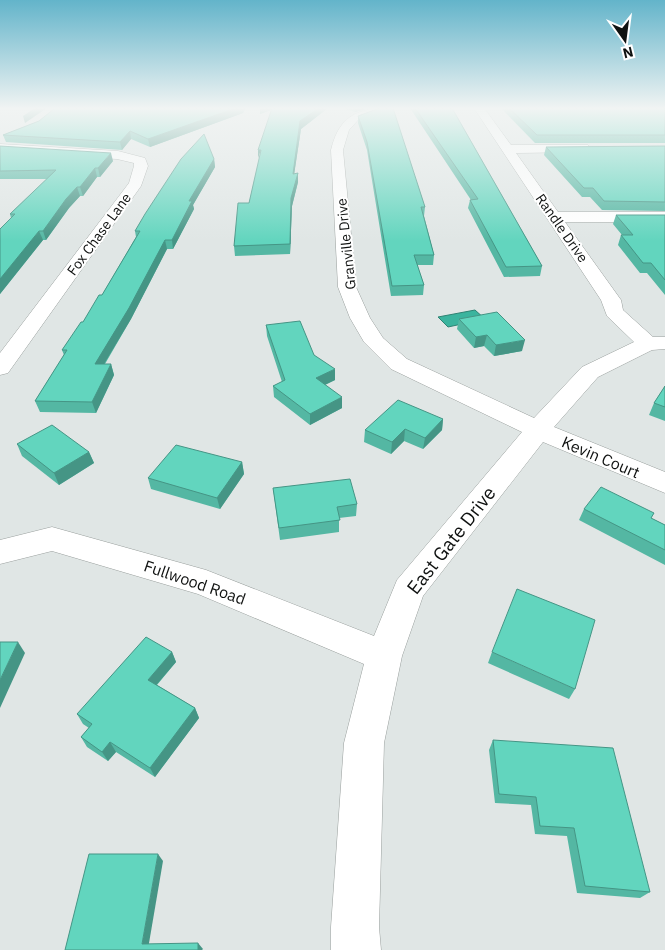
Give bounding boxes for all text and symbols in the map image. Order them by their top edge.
north arrow [600,15,650,65]
text: N [621,43,635,63]
street label: Fox Chase Lane [63,189,135,279]
street label: Randle Drive [532,190,592,266]
street label: Granville Drive [332,197,360,290]
street label: Kevin Court [559,432,643,482]
street label: East Gate Drive [401,481,501,599]
street label: Fullwood Road [142,555,248,609]

